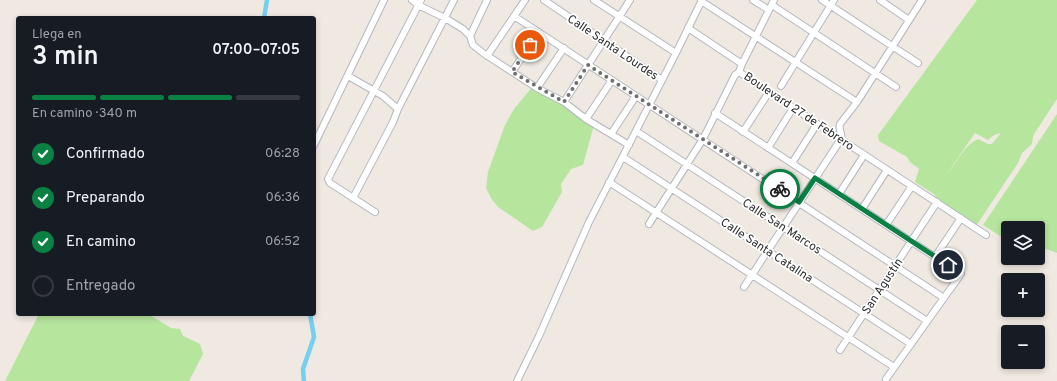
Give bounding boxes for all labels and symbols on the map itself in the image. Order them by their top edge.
street label: Calle Santa Lourdes [564,11,661,84]
pin [513,28,547,62]
street label: Boulevard 27 de Febrero [740,69,857,155]
courier [760,169,800,209]
street label: Calle San Marcos [739,195,824,258]
street label: Calle Santa Catalina [717,215,816,287]
pin [931,248,965,282]
street label: San Agustín [859,255,907,318]

